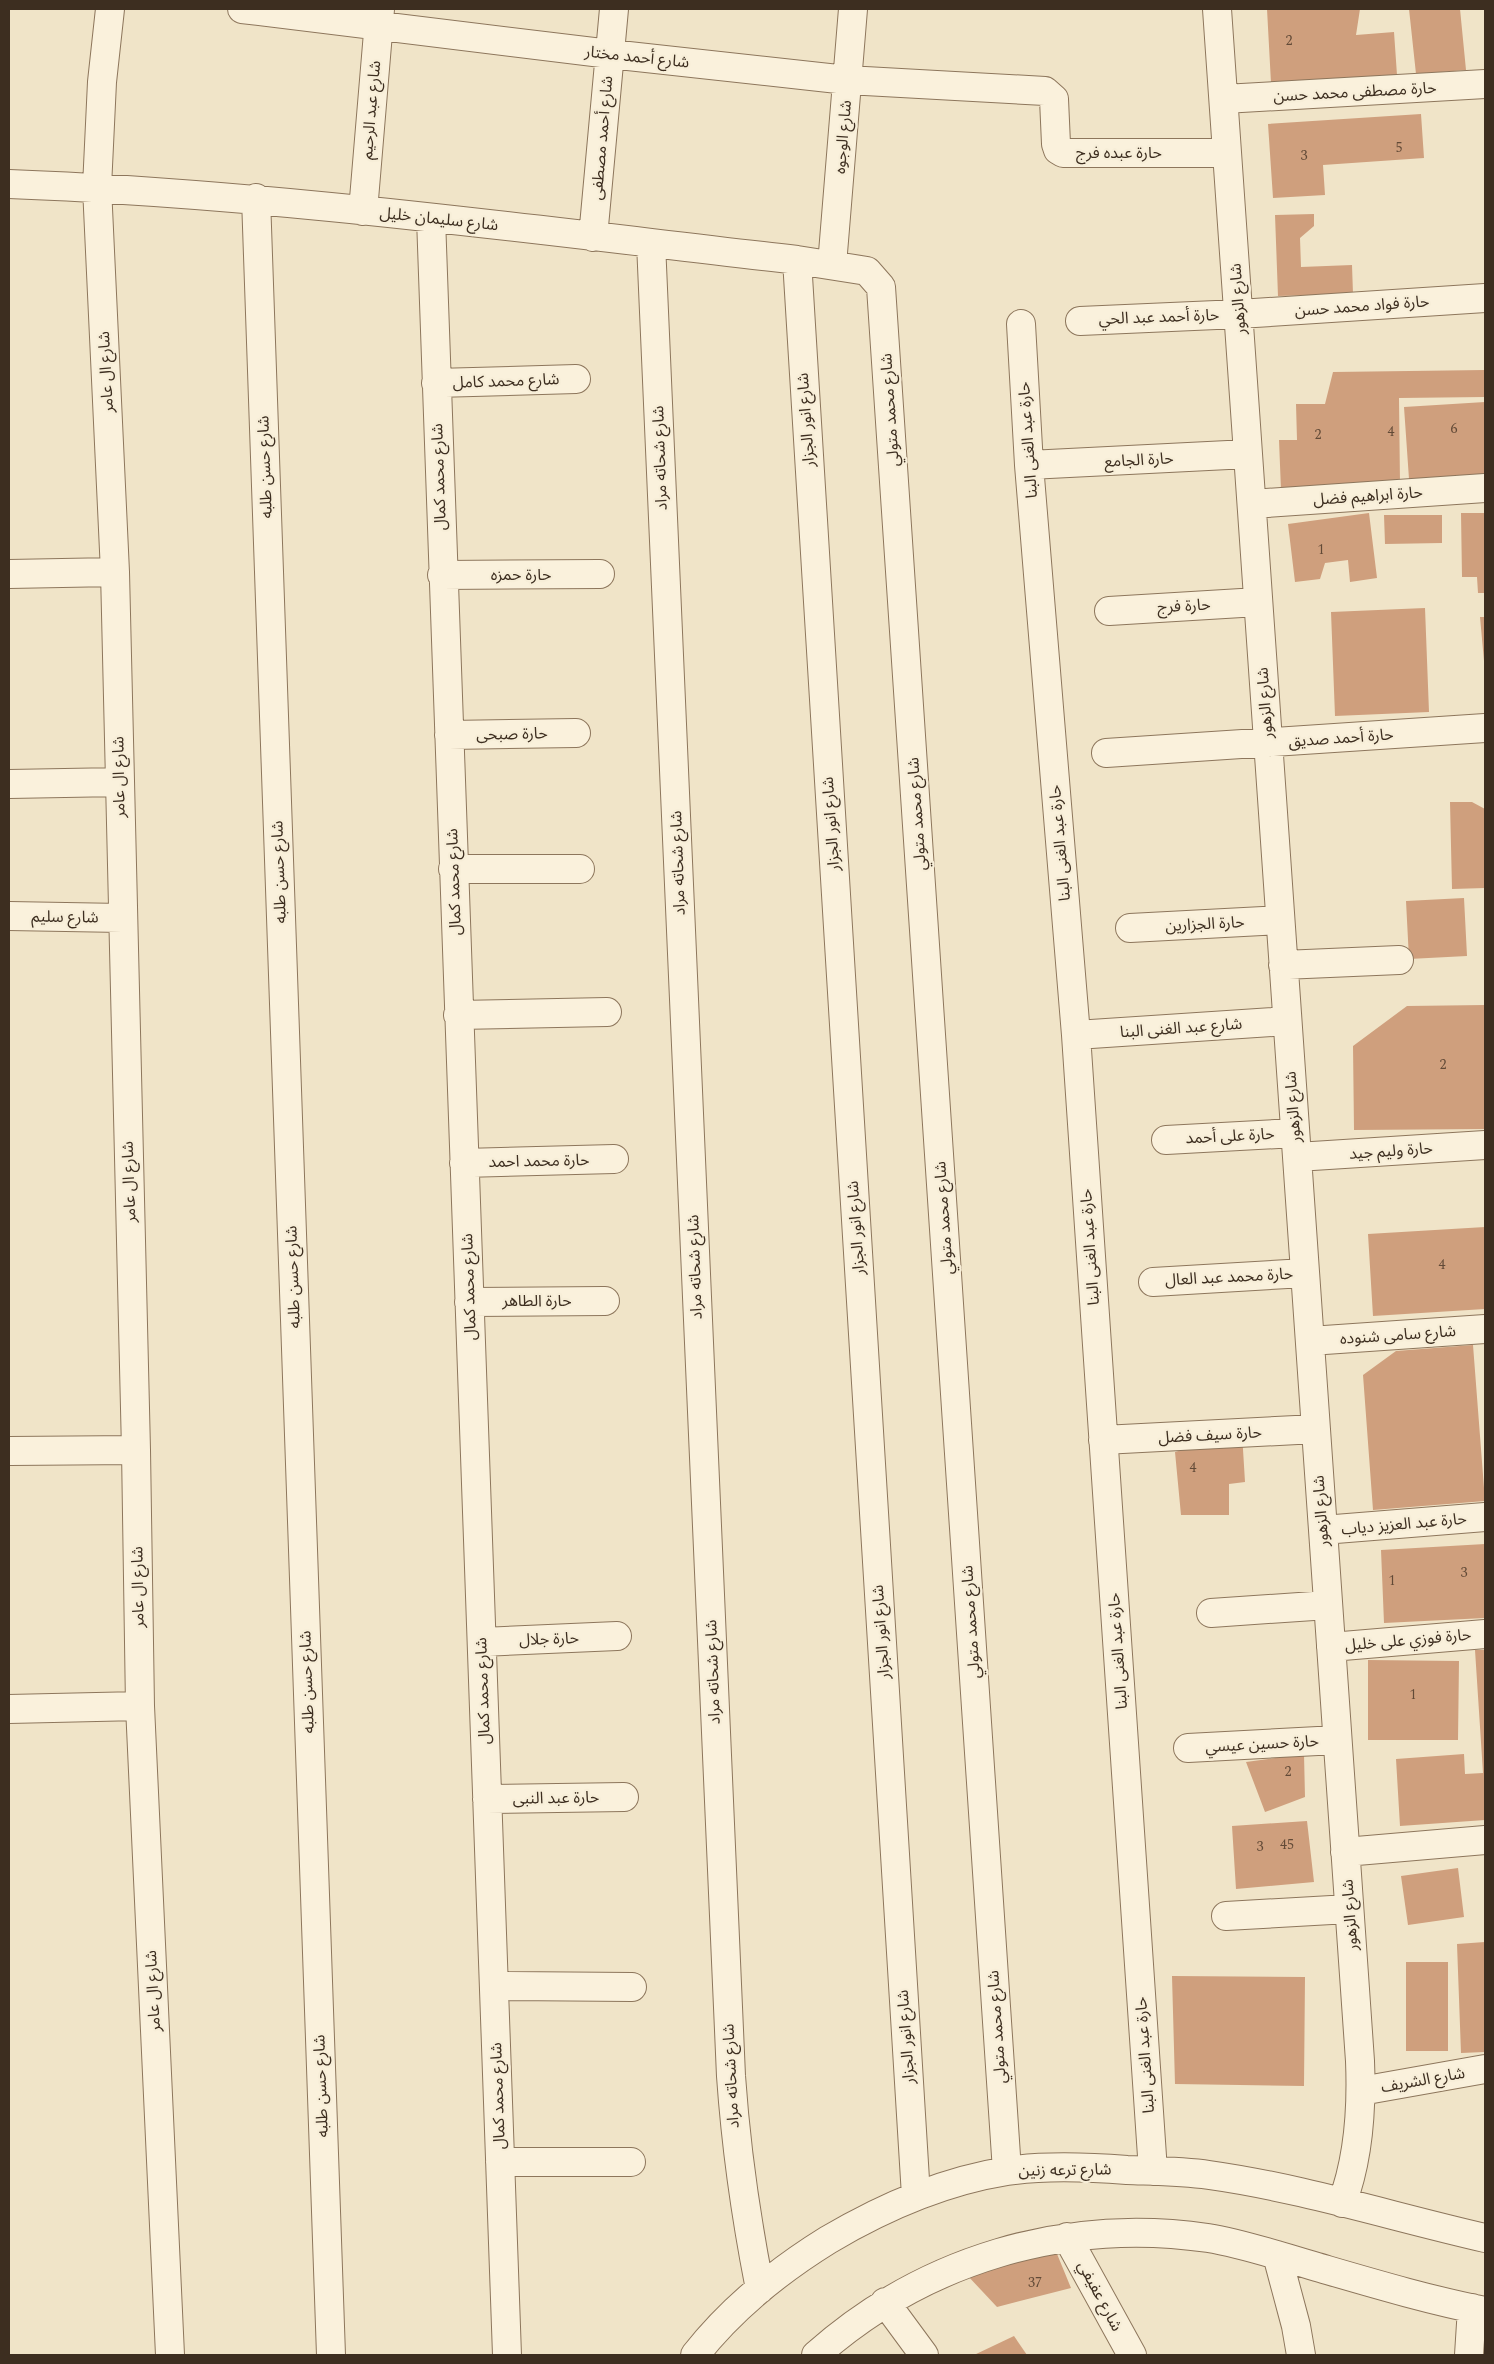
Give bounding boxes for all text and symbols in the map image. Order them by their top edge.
house number: 2 [1286,30,1293,51]
street label: شارع أحمد مختار [582,39,691,74]
street label: شارع عبد الرحيم [355,60,387,160]
street label: شارع أحمد مصطفى [585,75,619,201]
street label: حارة مصطفى محمد حسن [1273,76,1437,108]
street label: شارع الوجوه [828,99,858,175]
house number: 5 [1396,137,1403,158]
street label: حارة عبده فرج [1076,141,1162,165]
house number: 3 [1301,145,1308,166]
street label: شارع سليمان خليل [378,201,500,237]
street label: شارع الزهور [1224,263,1253,336]
street label: حارة فواد محمد حسن [1294,289,1430,323]
street label: حارة أحمد عبد الحي [1098,303,1220,331]
street label: شارع ال عامر [92,331,120,414]
street label: شارع محمد متولي [874,353,906,467]
street label: شارع محمد كامل [452,367,560,395]
street label: شارع انور الجزار [791,372,821,469]
street label: حارة عبد الغنى البنا [1012,381,1044,499]
street label: شارع شحاته مراد [646,405,674,511]
street label: شارع حسن طلبه [251,415,279,519]
house number: 6 [1451,418,1458,439]
house number: 4 [1388,421,1395,442]
street label: شارع محمد كمال [425,423,453,531]
house number: 2 [1315,424,1322,445]
street label: حارة الجامع [1104,446,1174,474]
street label: حارة ابراهيم فضل [1312,480,1424,512]
house number: 1 [1318,539,1325,560]
street label: حارة حمزه [491,563,551,587]
street label: حارة فرج [1157,593,1211,619]
street label: شارع الزهور [1251,667,1280,740]
street label: حارة صبحى [476,721,548,747]
street label: حارة أحمد صديق [1288,722,1394,754]
street label: شارع ال عامر [106,736,132,819]
street label: شارع محمد متولي [901,757,933,871]
street label: شارع انور الجزار [816,776,846,873]
street label: حارة عبد الغنى البنا [1043,784,1077,902]
street label: شارع شحاته مراد [664,810,692,916]
street label: شارع حسن طلبه [265,820,293,924]
street label: شارع محمد كمال [440,828,468,936]
street label: شارع سليم [31,904,99,930]
street label: حارة الجزارين [1165,910,1245,938]
street label: شارع عبد الغنى البنا [1119,1012,1243,1044]
house number: 2 [1440,1054,1447,1075]
street label: شارع الزهور [1279,1071,1308,1144]
street label: حارة على أحمد [1185,1122,1275,1150]
street label: حارة وليم جيد [1348,1136,1434,1166]
street label: شارع ال عامر [116,1141,142,1224]
street label: حارة محمد احمد [488,1148,590,1174]
street label: شارع محمد متولي [928,1161,960,1275]
street label: شارع انور الجزار [841,1180,871,1277]
street label: حارة عبد الغنى البنا [1074,1188,1106,1306]
street label: شارع شحاته مراد [681,1214,709,1320]
street label: شارع حسن طلبه [279,1225,307,1329]
street label: شارع محمد كمال [455,1233,483,1341]
house number: 4 [1439,1254,1446,1275]
street label: حارة محمد عبد العال [1164,1262,1294,1292]
street label: حارة الطاهر [501,1289,572,1313]
street label: شارع سامى شنوده [1339,1319,1457,1351]
street label: حارة سيف فضل [1157,1420,1263,1450]
house number: 4 [1190,1457,1197,1478]
street label: شارع الزهور [1307,1475,1336,1548]
street label: حارة عبد العزيز دياب [1340,1507,1468,1541]
street label: شارع ال عامر [125,1546,151,1629]
house number: 3 [1461,1562,1468,1583]
street label: شارع محمد متولي [955,1565,987,1679]
house number: 1 [1389,1570,1396,1591]
street label: شارع انور الجزار [866,1584,896,1681]
street label: حارة عبد الغنى البنا [1102,1592,1134,1710]
street label: شارع شحاته مراد [699,1619,727,1725]
street label: حارة فوزي على خليل [1344,1623,1472,1657]
street label: حارة جلال [519,1626,579,1652]
street label: شارع حسن طلبه [293,1630,321,1734]
street label: شارع محمد كمال [469,1637,497,1745]
house number: 1 [1410,1684,1417,1705]
street label: حارة حسين عيسي [1205,1729,1319,1759]
house number: 2 [1285,1761,1292,1782]
street label: حارة عبد النبى [513,1785,599,1811]
house number: 45 [1280,1834,1294,1855]
house number: 3 [1257,1836,1264,1857]
street label: شارع الزهور [1336,1879,1365,1952]
street label: شارع ال عامر [139,1950,167,2033]
street label: شارع محمد متولي [981,1970,1013,2084]
street label: شارع انور الجزار [891,1989,921,2086]
street label: حارة عبد الغنى البنا [1129,1996,1161,2114]
street label: شارع شحاته مراد [716,2023,746,2129]
street label: شارع حسن طلبه [307,2034,335,2138]
street label: شارع محمد كمال [484,2042,512,2150]
street label: شارع الشريف [1379,2061,1467,2099]
street label: شارع ترعه زنين [1018,2157,1112,2183]
street label: شارع عفيفي [1071,2256,1129,2336]
house number: 37 [1028,2272,1042,2293]

